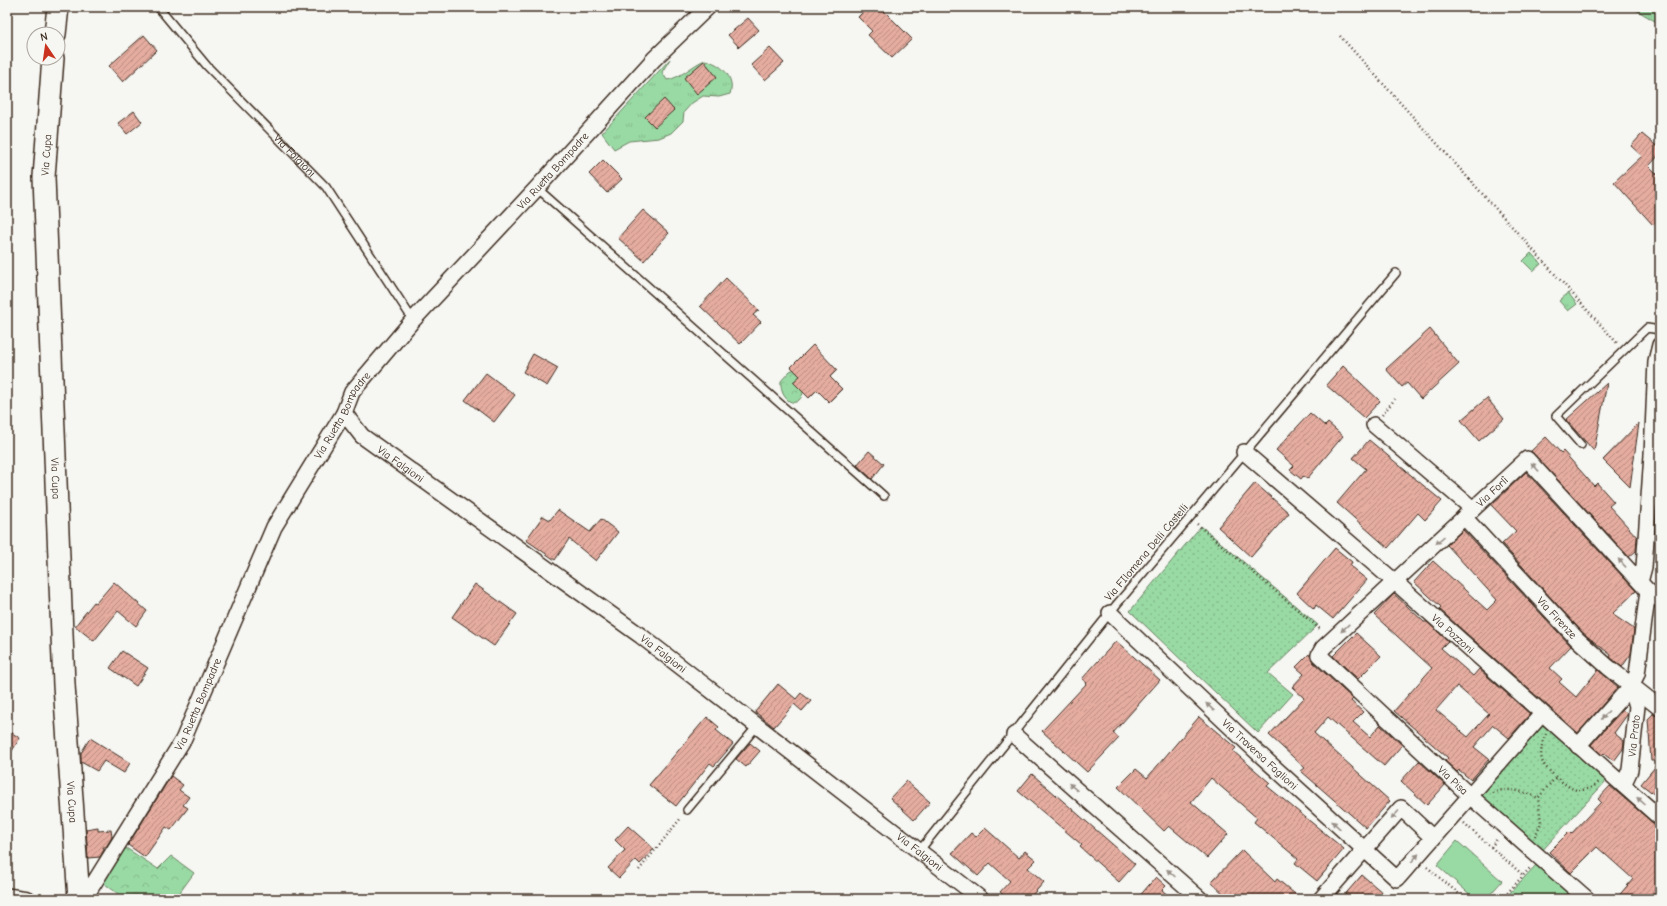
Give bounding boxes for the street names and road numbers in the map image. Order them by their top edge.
street label: Via Ruetta Bompadre [514,129,592,212]
street label: Via Falgioni [271,132,318,180]
street label: Via Cupa [39,134,54,176]
street label: Via Ruetta Bompadre [311,369,374,461]
street label: Via Falgioni [375,443,426,485]
street label: Via Cupa [48,457,63,500]
street label: Via Forlì [1474,474,1511,510]
street label: Via FIlomena Delli Castelli [1102,501,1191,604]
street label: Via Firenze [1534,594,1580,642]
street label: Via Pozzoni [1429,612,1477,656]
street label: Via Falgioni [638,632,689,676]
street label: Via Ruetta Bompadre [172,656,224,753]
street label: Via Prato [1625,714,1643,758]
street label: Via Traversa Faglioni [1219,716,1300,793]
street label: Via Pisa [1435,763,1470,798]
street label: Via Cupa [64,781,80,823]
street label: Via Falgioni [894,830,945,874]

